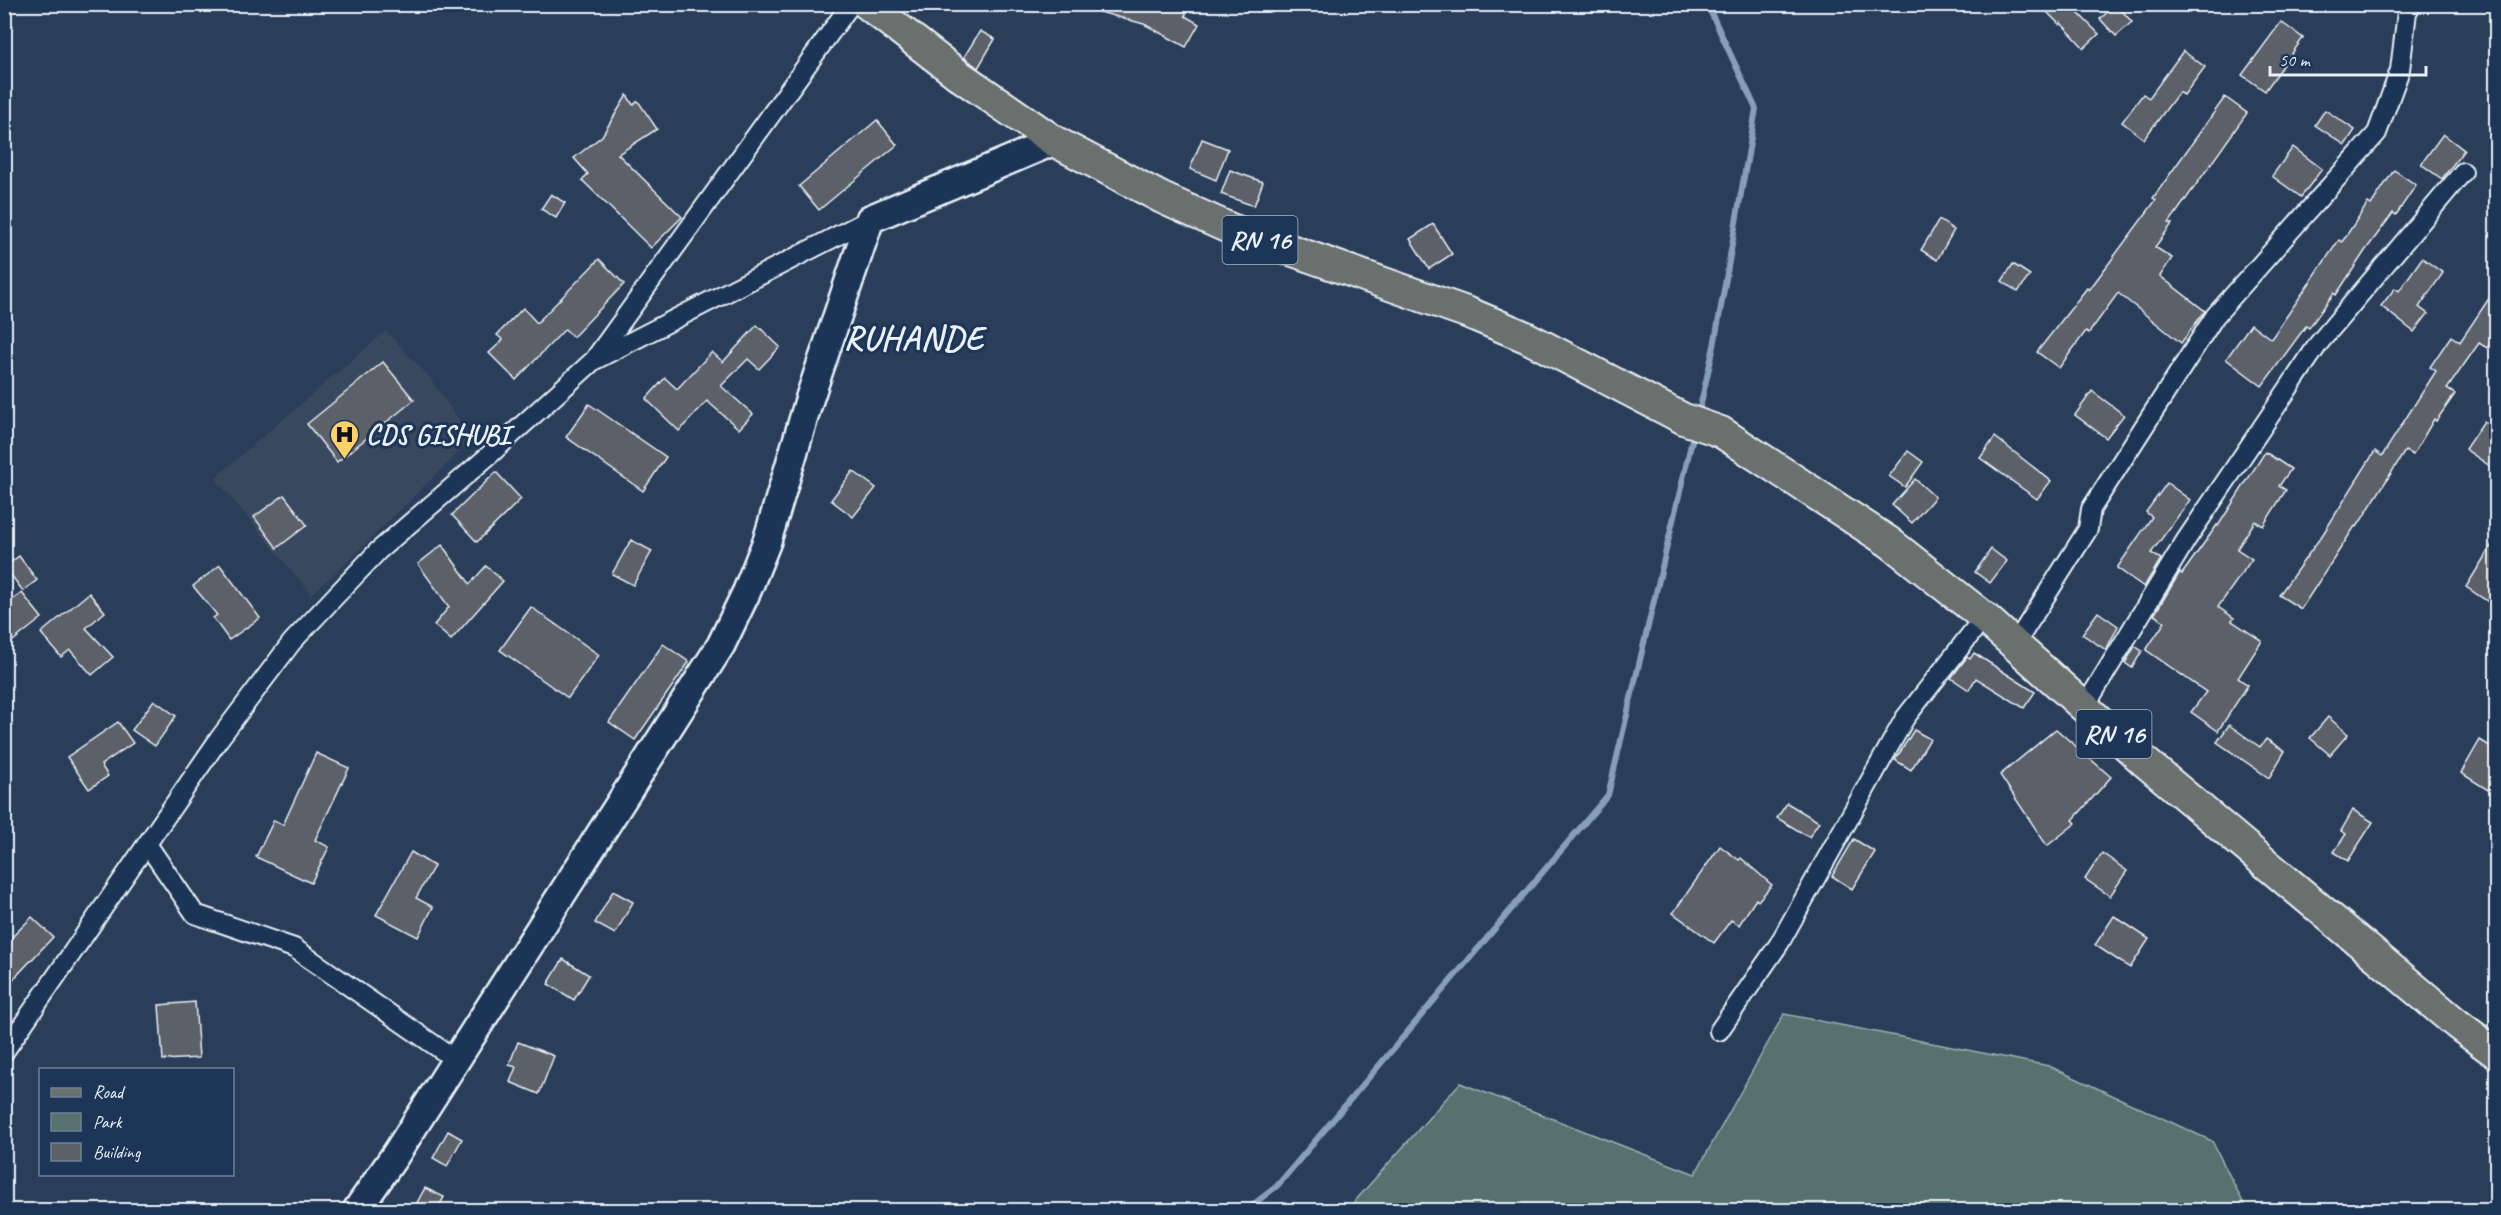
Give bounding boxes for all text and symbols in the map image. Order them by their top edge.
scale bar [2270,39,2426,77]
text: 50 m [2279,49,2312,71]
road number: RN 16 [1222,216,1298,264]
district label: RUHANDE [844,316,988,359]
place label: CDS GISHUBI [366,417,515,452]
hospital icon: CDS GISHUBI [329,418,361,460]
road number: RN 16 [2076,710,2152,758]
legend [39,1068,234,1176]
text: Road [93,1081,126,1103]
text: Park [93,1111,123,1133]
text: Building [93,1141,142,1163]

